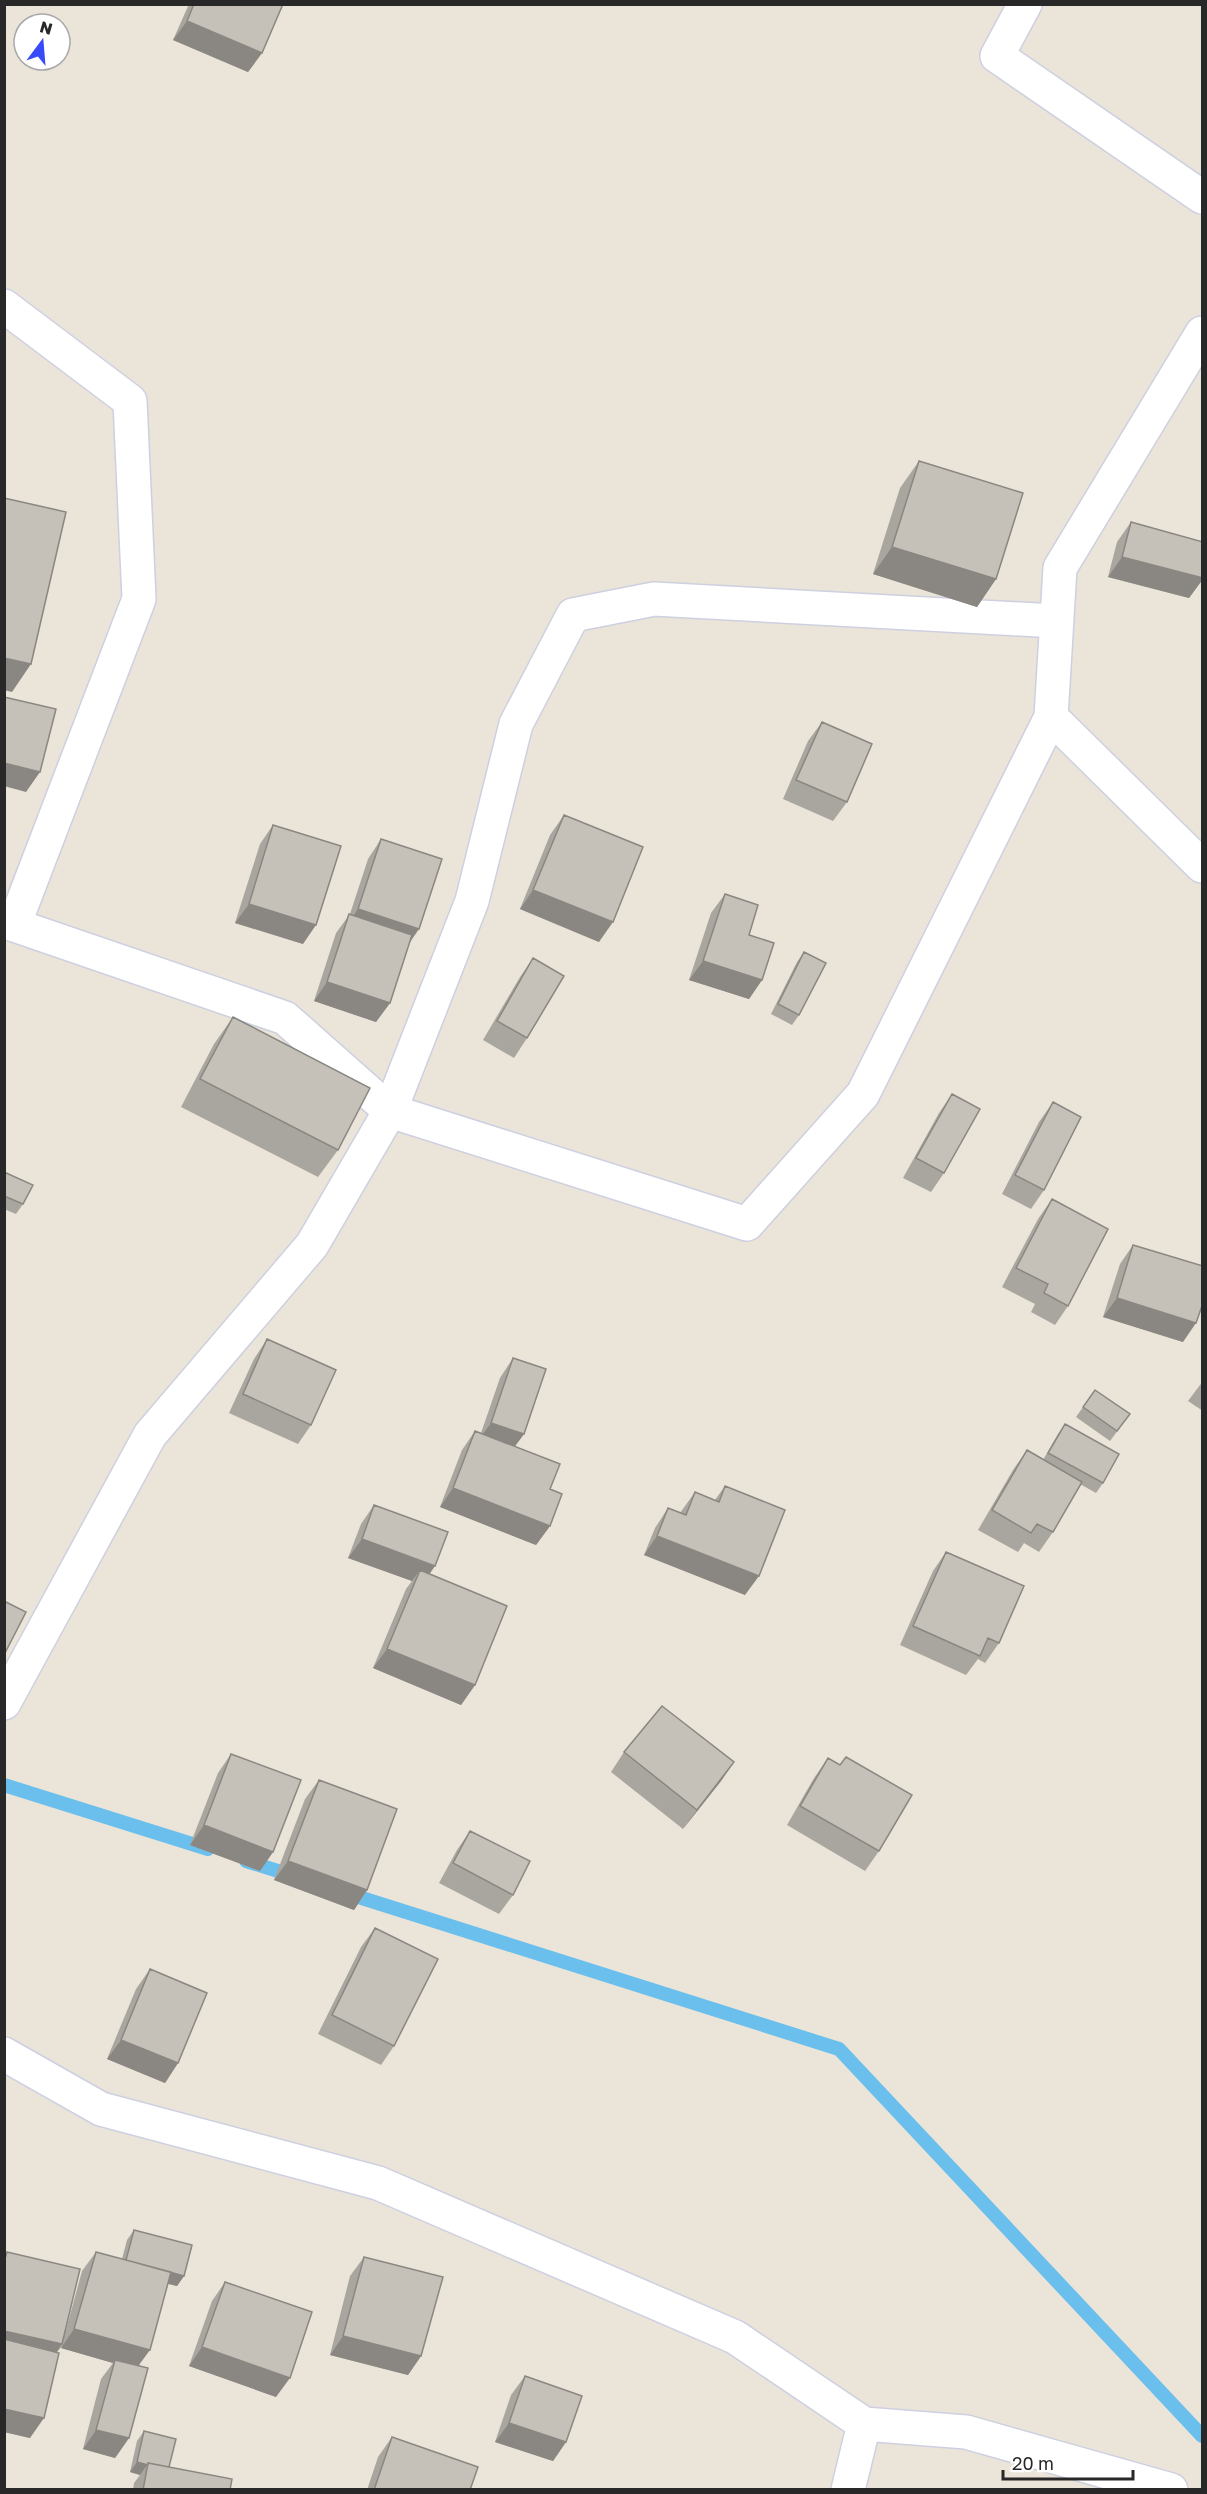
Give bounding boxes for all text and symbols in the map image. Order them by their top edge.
north arrow [12,12,72,72]
text: N [38,16,55,39]
scale bar [1003,2443,1134,2481]
text: 20 m [1012,2452,1054,2474]

